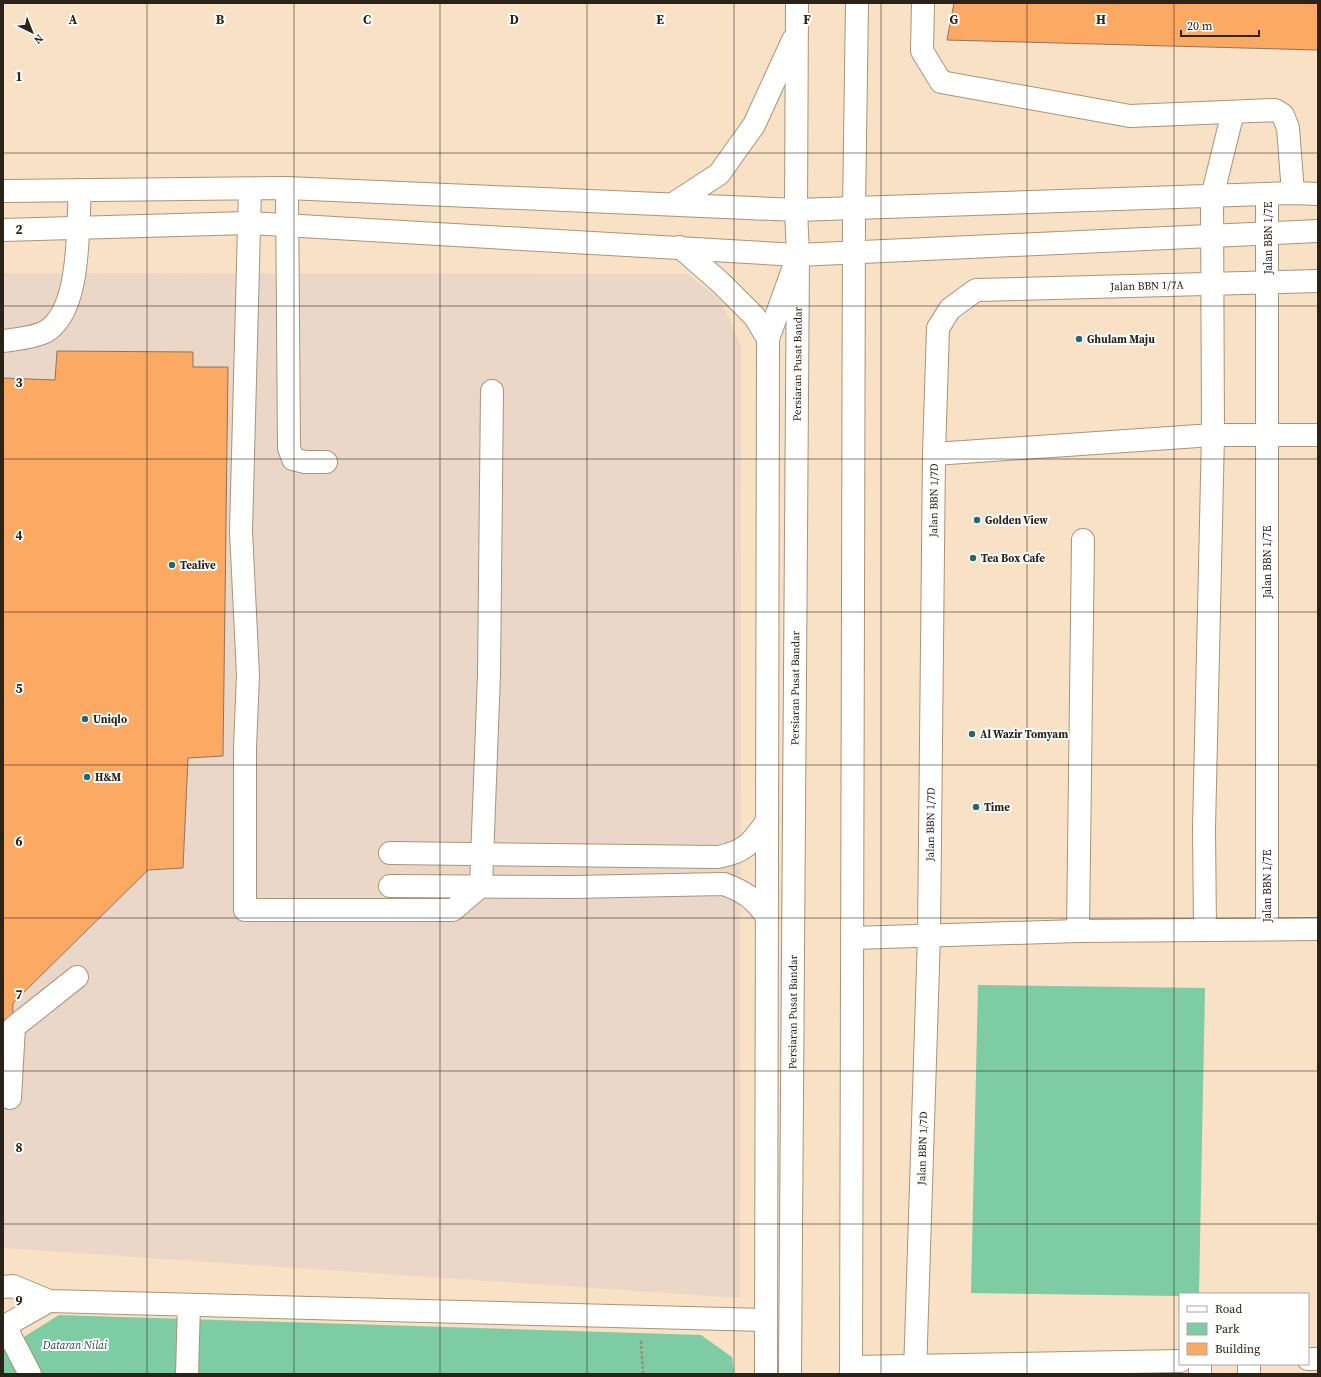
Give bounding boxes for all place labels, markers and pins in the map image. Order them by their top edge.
place label: Ghulam Maju [1087,332,1155,347]
marker: Ghulam Maju [1074,334,1084,344]
place label: Golden View [985,513,1048,528]
marker: Golden View [972,515,982,525]
place label: Tea Box Cafe [981,551,1045,566]
marker: Tea Box Cafe [968,553,978,563]
place label: Tealive [180,558,216,573]
marker: Tealive [167,560,177,570]
place label: Uniqlo [93,712,127,727]
marker: Uniqlo [80,714,90,724]
place label: Al Wazir Tomyam [980,727,1068,742]
marker: Al Wazir Tomyam [967,729,977,739]
place label: H&M [95,770,121,785]
marker: H&M [82,772,92,782]
place label: Time [984,800,1010,815]
marker: Time [971,802,981,812]

